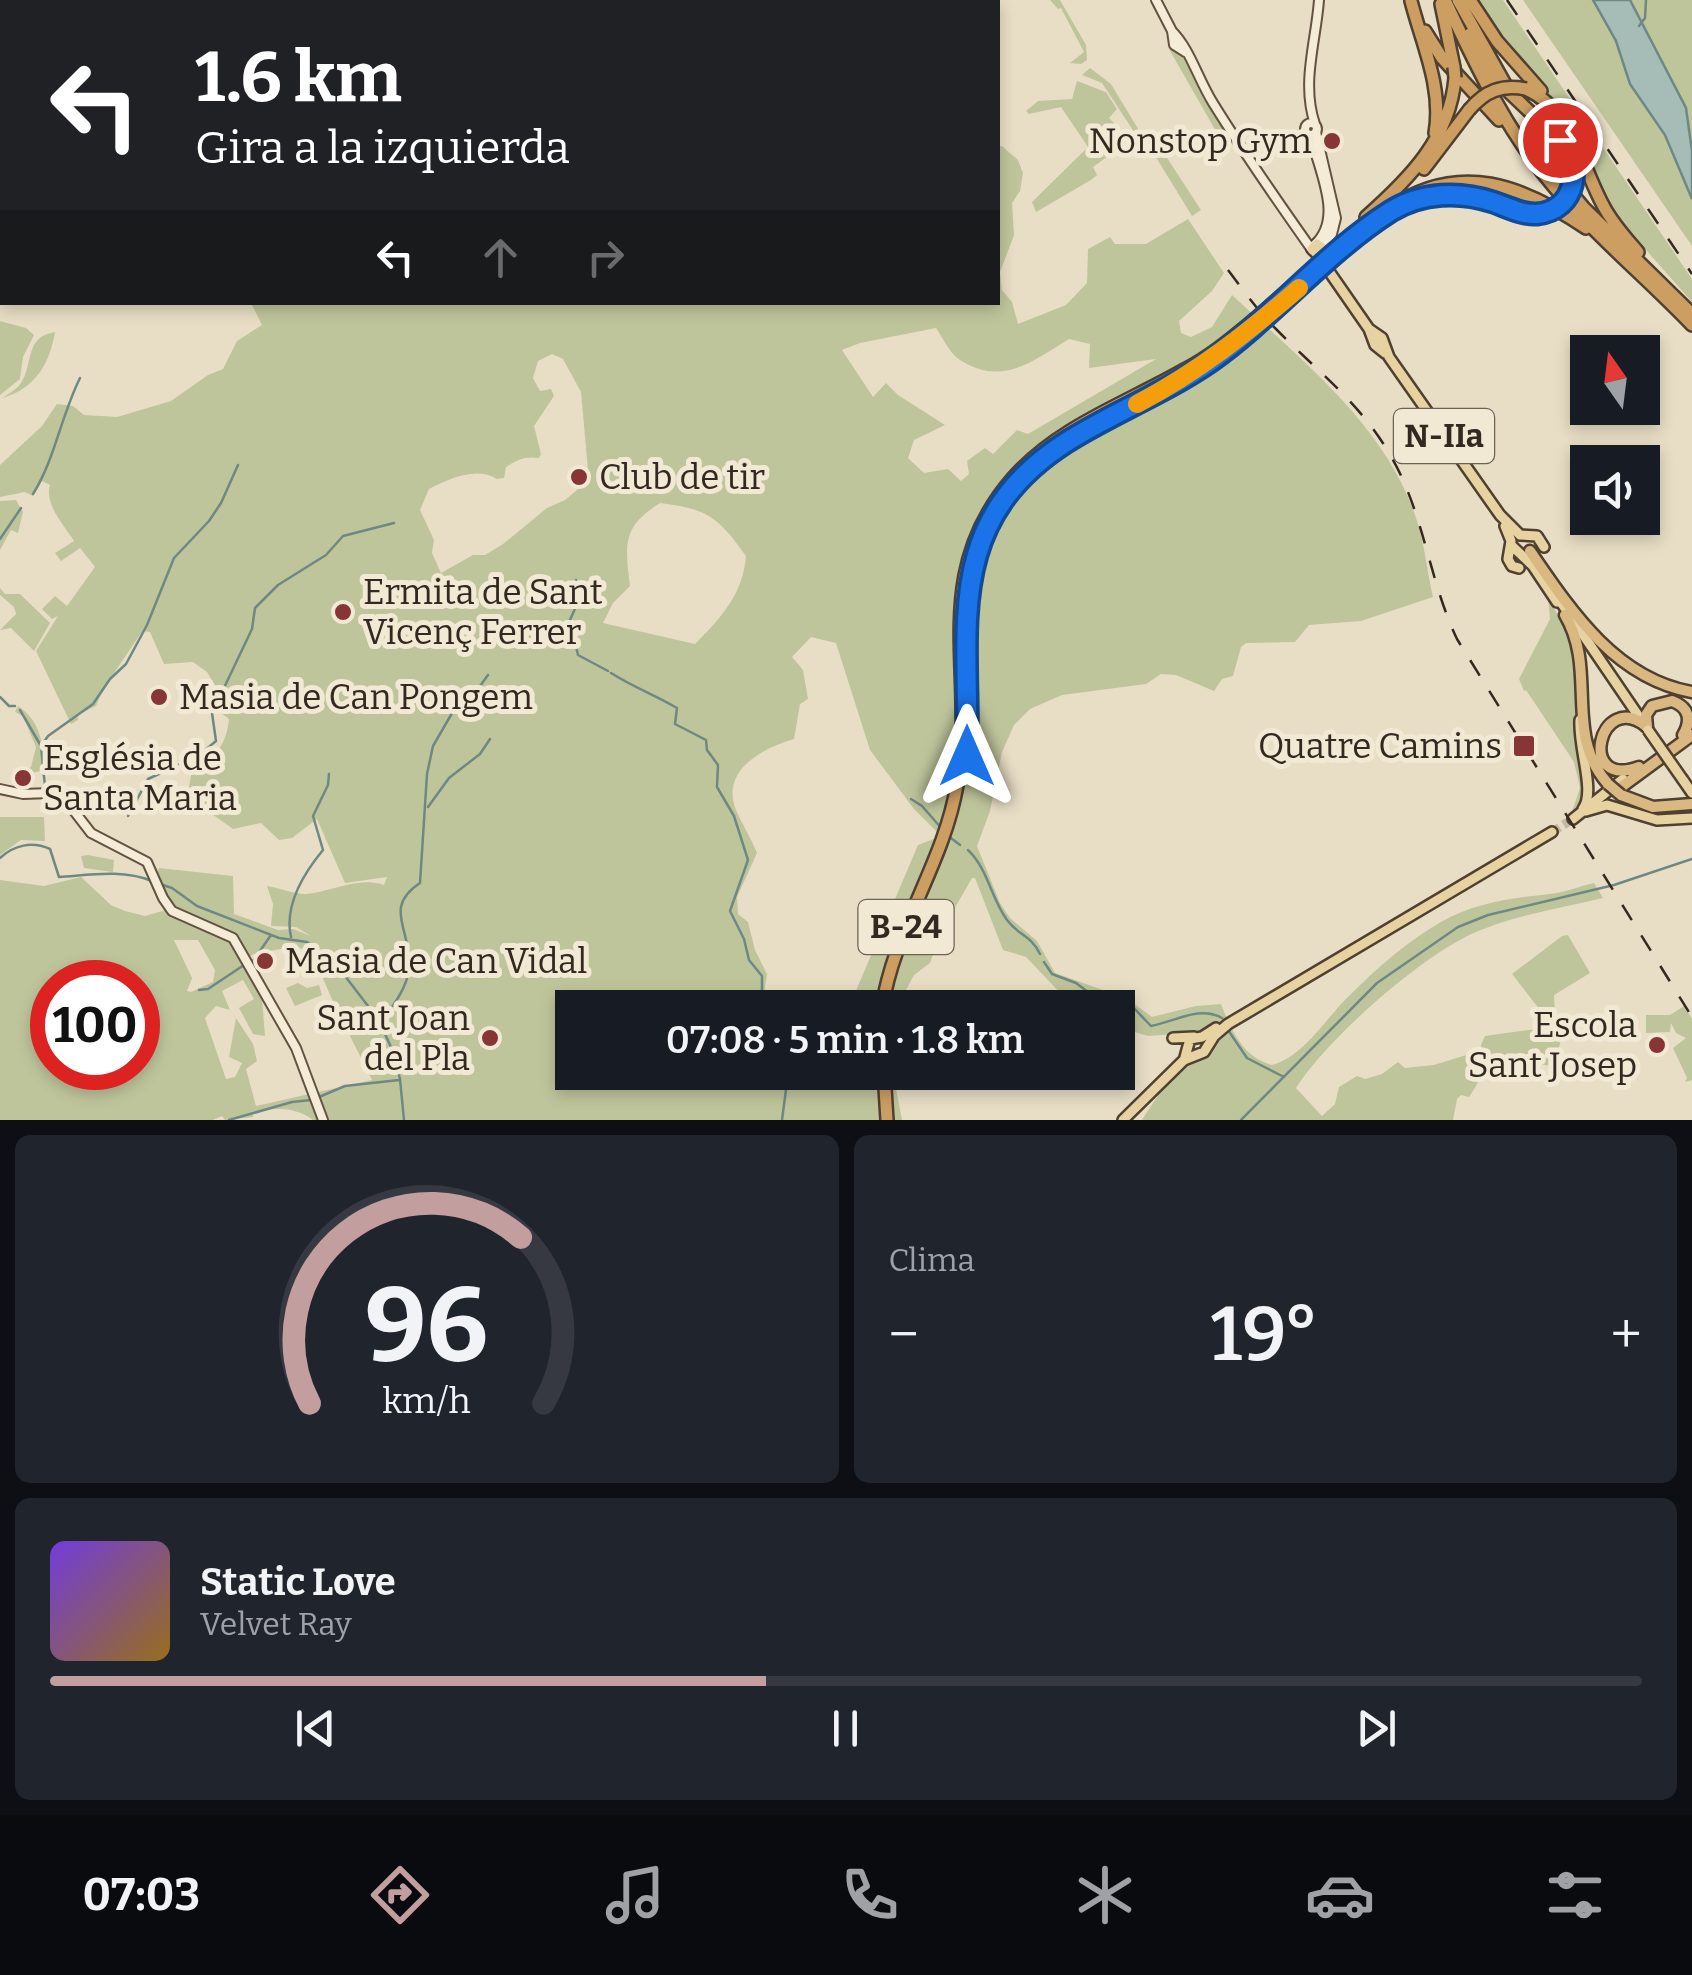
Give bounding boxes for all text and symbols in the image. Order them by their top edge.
text: 1.6 km [195,36,402,120]
icon: left [30,40,160,170]
pin [1518,98,1603,183]
icon: arrive [1533,113,1588,168]
place label: Nonstop Gym [1089,120,1312,162]
text: Gira a la izquierda [195,121,570,175]
marker: Nonstop Gym [1321,130,1343,152]
icon: left [368,230,423,285]
icon: ahead [473,230,528,285]
icon: right [578,230,633,285]
north arrow [1570,335,1660,425]
map controls [1570,335,1660,535]
road number: N-IIa [1394,409,1494,463]
button: sound [1570,445,1660,535]
place label: Club de tir [599,456,765,498]
marker: Club de tir [568,466,590,488]
place label: Ermita de Sant Vicenç Ferrer [363,571,603,653]
marker: Ermita de Sant Vicenç Ferrer [332,601,354,623]
place label: Masia de Can Pongem [179,676,533,718]
marker: Masia de Can Pongem [148,686,170,708]
position arrow [915,704,1019,808]
place label: Quatre Camins [1258,725,1502,767]
marker: Quatre Camins [1511,733,1537,759]
place label: Església de Santa Maria [43,737,237,819]
marker: Església de Santa Maria [12,767,34,789]
road number: B-24 [858,900,954,954]
place label: Masia de Can Vidal [285,940,587,982]
marker: Masia de Can Vidal [254,950,276,972]
speed limit sign: 100 [30,960,160,1090]
place label: Sant Joan del Pla [316,997,470,1079]
place label: Escola Sant Josep [1468,1004,1637,1086]
text: 07:08 · 5 min · 1.8 km [666,1017,1024,1063]
marker: Sant Joan del Pla [479,1027,501,1049]
marker: Escola Sant Josep [1646,1034,1668,1056]
text: Clima [889,1241,975,1279]
text: 96 [365,1264,488,1389]
text: 19° [1211,1290,1319,1380]
text: − [889,1302,919,1368]
text: + [1611,1302,1642,1368]
text: km/h [383,1380,471,1422]
text: Static Love [200,1559,396,1605]
text: Velvet Ray [200,1605,352,1643]
icon: previous [288,1701,343,1756]
icon: pause [818,1701,873,1756]
icon: next [1349,1701,1404,1756]
icon: directions [365,1860,435,1930]
icon: music [600,1860,670,1930]
icon: phone [835,1860,905,1930]
icon: climate [1070,1860,1140,1930]
icon: car [1305,1860,1375,1930]
icon: filters [1540,1860,1610,1930]
text: 07:03 [82,1868,200,1922]

